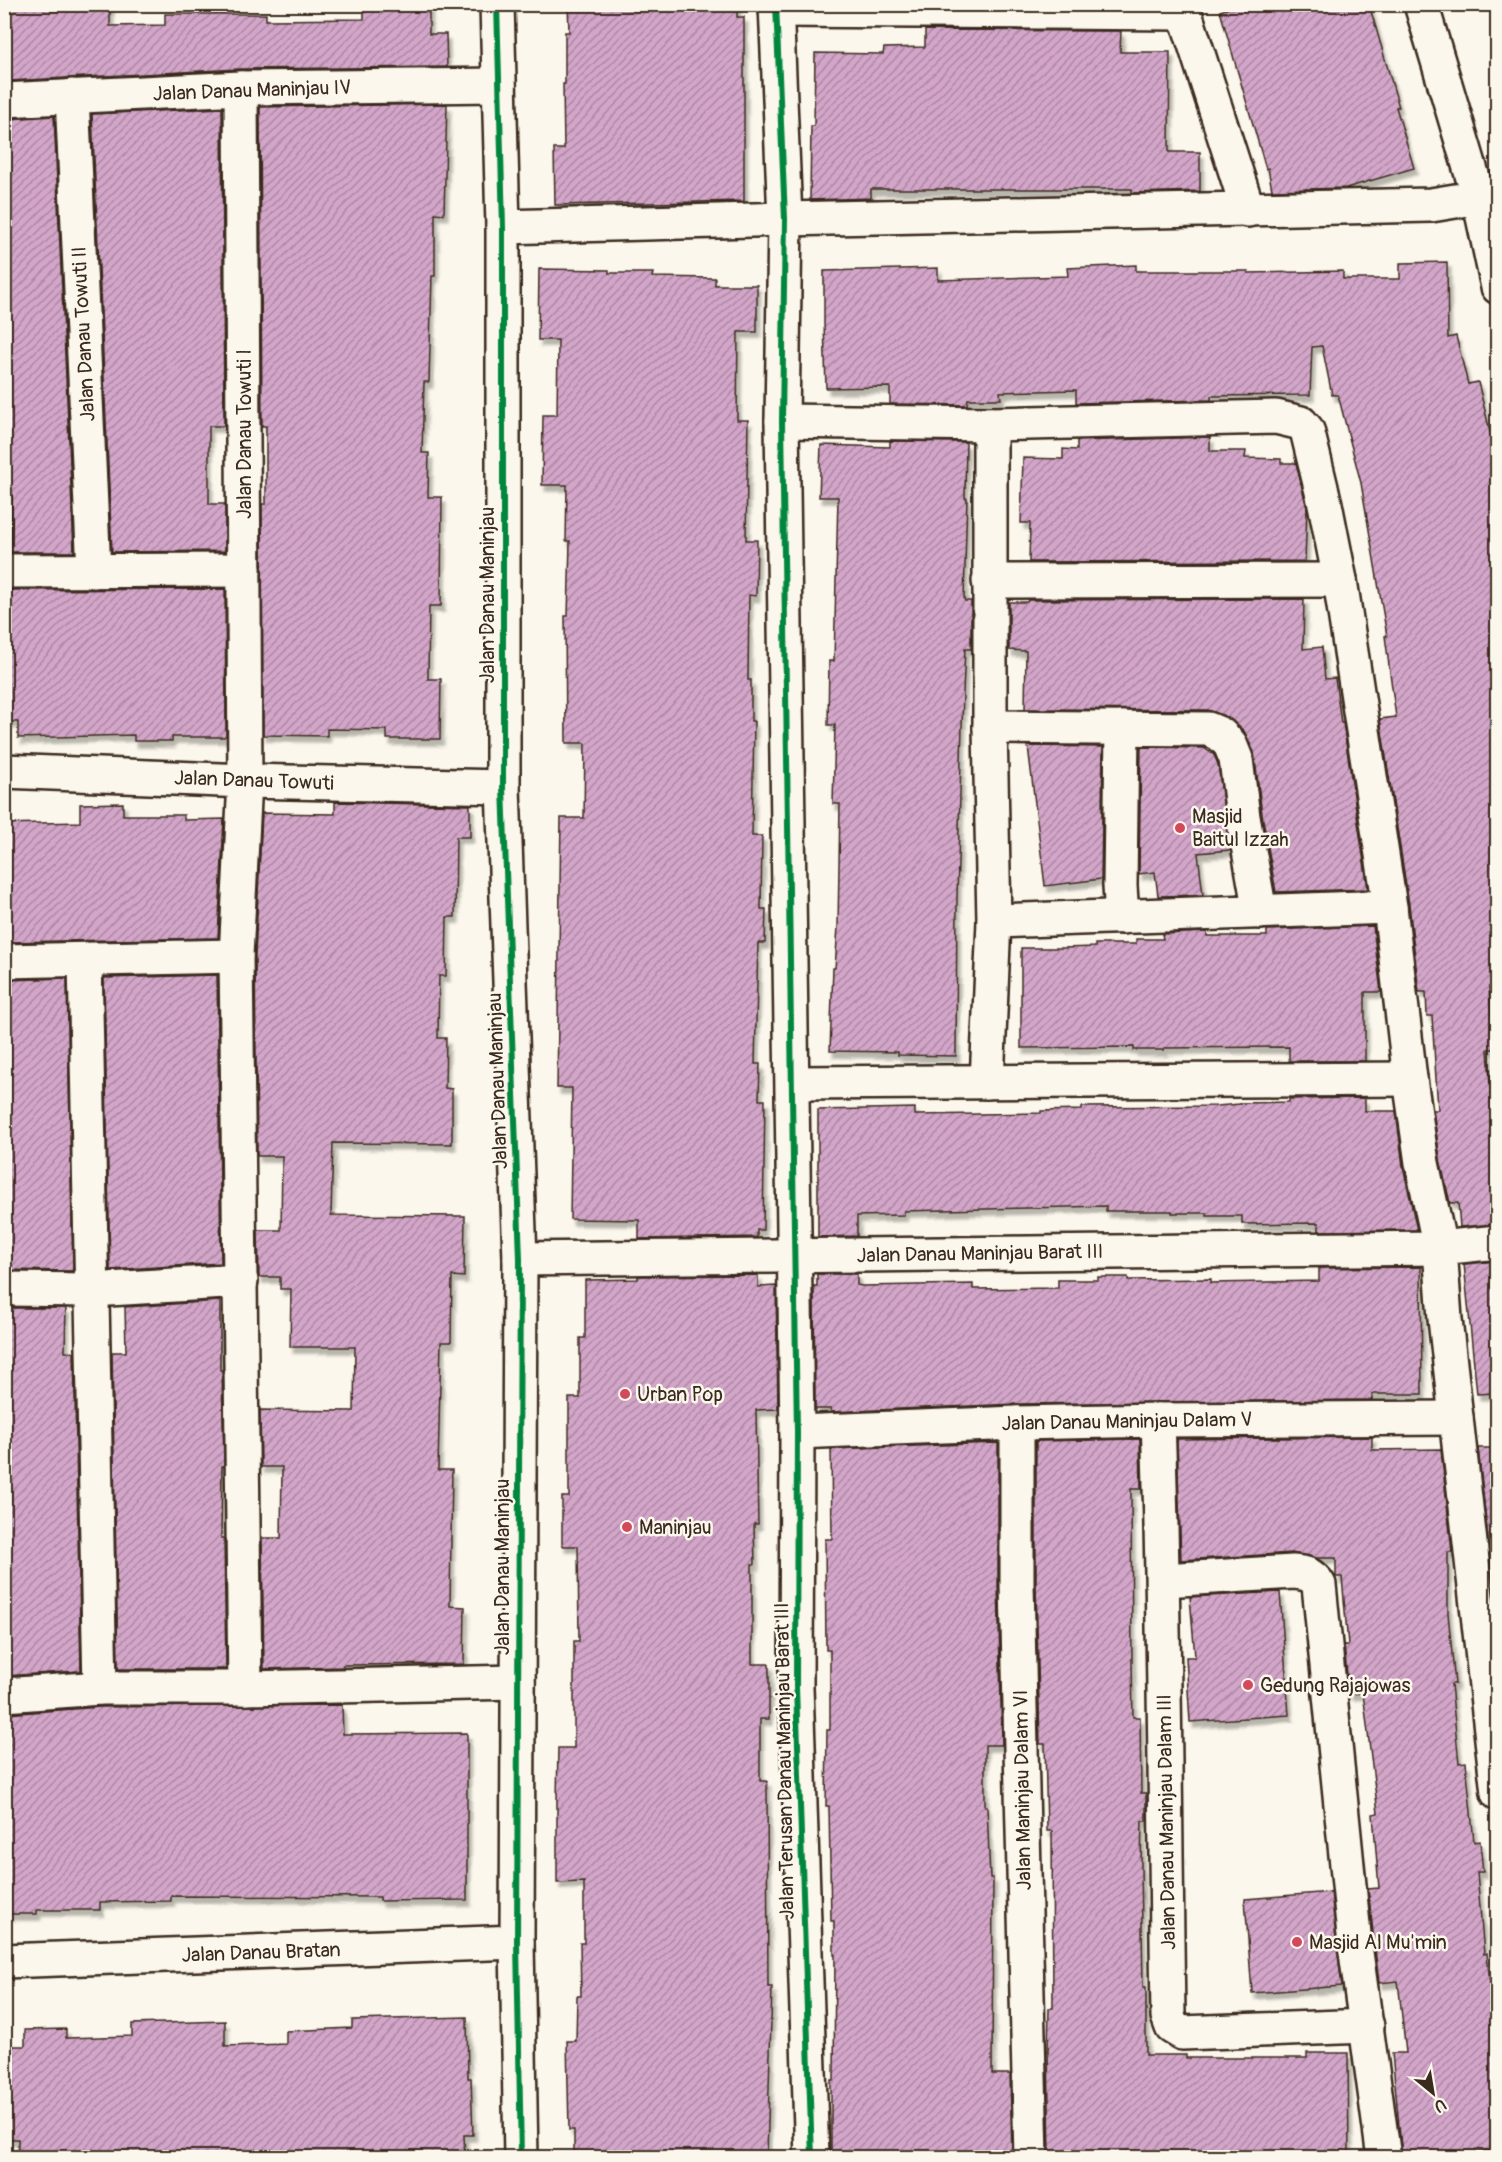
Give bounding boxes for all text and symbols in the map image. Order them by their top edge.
street label: Jalan Danau Maninjau IV [152,75,352,106]
street label: Jalan Danau Towuti II [66,246,101,422]
street label: Jalan Danau Towuti I [232,349,257,519]
street label: Jalan Danau Maninjau [475,507,500,683]
street label: Jalan Danau Towuti [174,765,334,796]
place label: Masjid Baitul Izzah [1192,804,1289,852]
marker: Masjid Baitul Izzah [1173,821,1187,835]
street label: Jalan Danau Maninjau [482,992,513,1170]
street label: Jalan Danau Maninjau Barat III [856,1239,1104,1268]
place label: Urban Pop [637,1382,723,1407]
marker: Urban Pop [618,1387,632,1401]
street label: Jalan Danau Maninjau Dalam V [1001,1407,1253,1436]
street label: Jalan Danau Maninjau [490,1479,515,1655]
place label: Maninjau [639,1515,712,1540]
marker: Maninjau [620,1520,634,1534]
street label: Jalan Terusan Danau Maninjau Barat III [769,1602,800,1920]
place label: Gedung Rajajowas [1260,1673,1410,1698]
marker: Gedung Rajajowas [1241,1678,1255,1692]
street label: Jalan Maninjau Dalam VI [1008,1689,1037,1891]
street label: Jalan Danau Maninjau Dalam III [1152,1694,1181,1950]
place label: Masjid Al Mu'min [1309,1930,1447,1955]
marker: Masjid Al Mu'min [1290,1935,1304,1949]
street label: Jalan Danau Bratan [181,1937,341,1968]
north arrow [1403,2063,1463,2123]
text: U [1430,2094,1450,2117]

